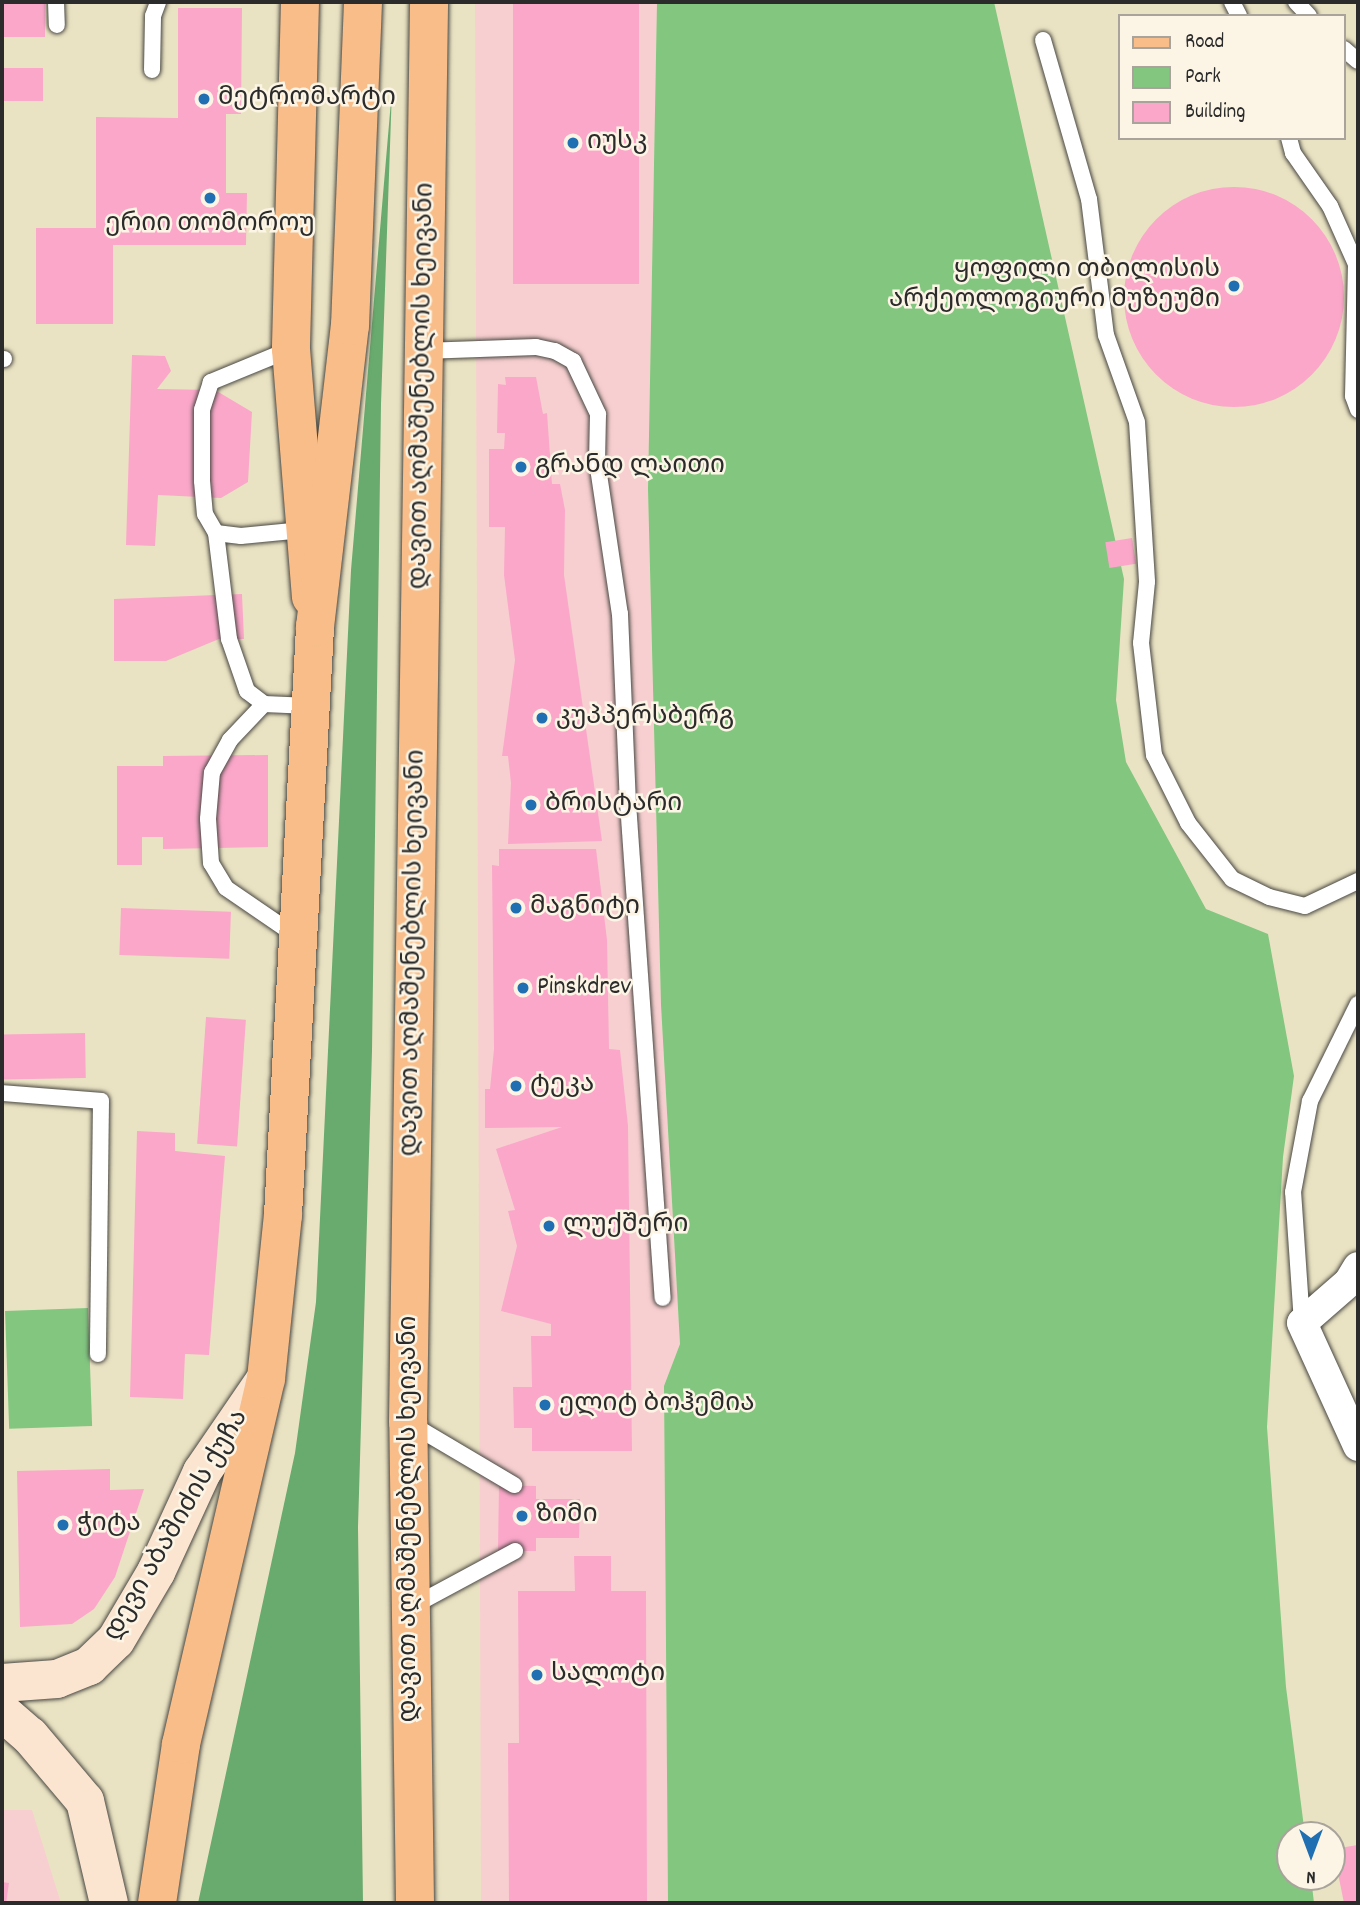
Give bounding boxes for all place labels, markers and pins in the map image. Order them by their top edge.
place label: მეტრომარტი [218,83,396,115]
marker: მეტრომარტი [196,91,212,107]
place label: იუსკ [587,127,648,159]
marker: იუსკ [565,135,581,151]
marker: ერიი თომოროუ [202,190,218,206]
place label: ერიი თომოროუ [105,209,315,241]
place label: ყოფილი თბილისის არქეოლოგიური მუზეუმი [889,255,1220,316]
marker: ყოფილი თბილისის არქეოლოგიური მუზეუმი [1226,278,1242,294]
place label: გრანდ ლაითი [535,451,725,483]
marker: გრანდ ლაითი [513,459,529,475]
place label: კუპპერსბერგ [556,702,734,734]
marker: კუპპერსბერგ [534,710,550,726]
place label: ბრისტარი [545,789,682,821]
marker: ბრისტარი [523,797,539,813]
place label: მაგნიტი [530,892,640,924]
marker: მაგნიტი [508,900,524,916]
place label: Pinskdrev [537,972,631,1004]
marker: Pinskdrev [515,980,531,996]
place label: ტეკა [530,1070,594,1102]
marker: ტეკა [508,1078,524,1094]
place label: ლუქშერი [563,1210,688,1242]
marker: ლუქშერი [541,1218,557,1234]
place label: ელიტ ბოჰემია [559,1389,755,1421]
marker: ელიტ ბოჰემია [537,1397,553,1413]
place label: ზიმი [536,1500,598,1532]
marker: ზიმი [514,1508,530,1524]
place label: ჭიტა [77,1509,141,1541]
marker: ჭიტა [55,1517,71,1533]
place label: სალოტი [551,1659,665,1691]
marker: სალოტი [529,1667,545,1683]

